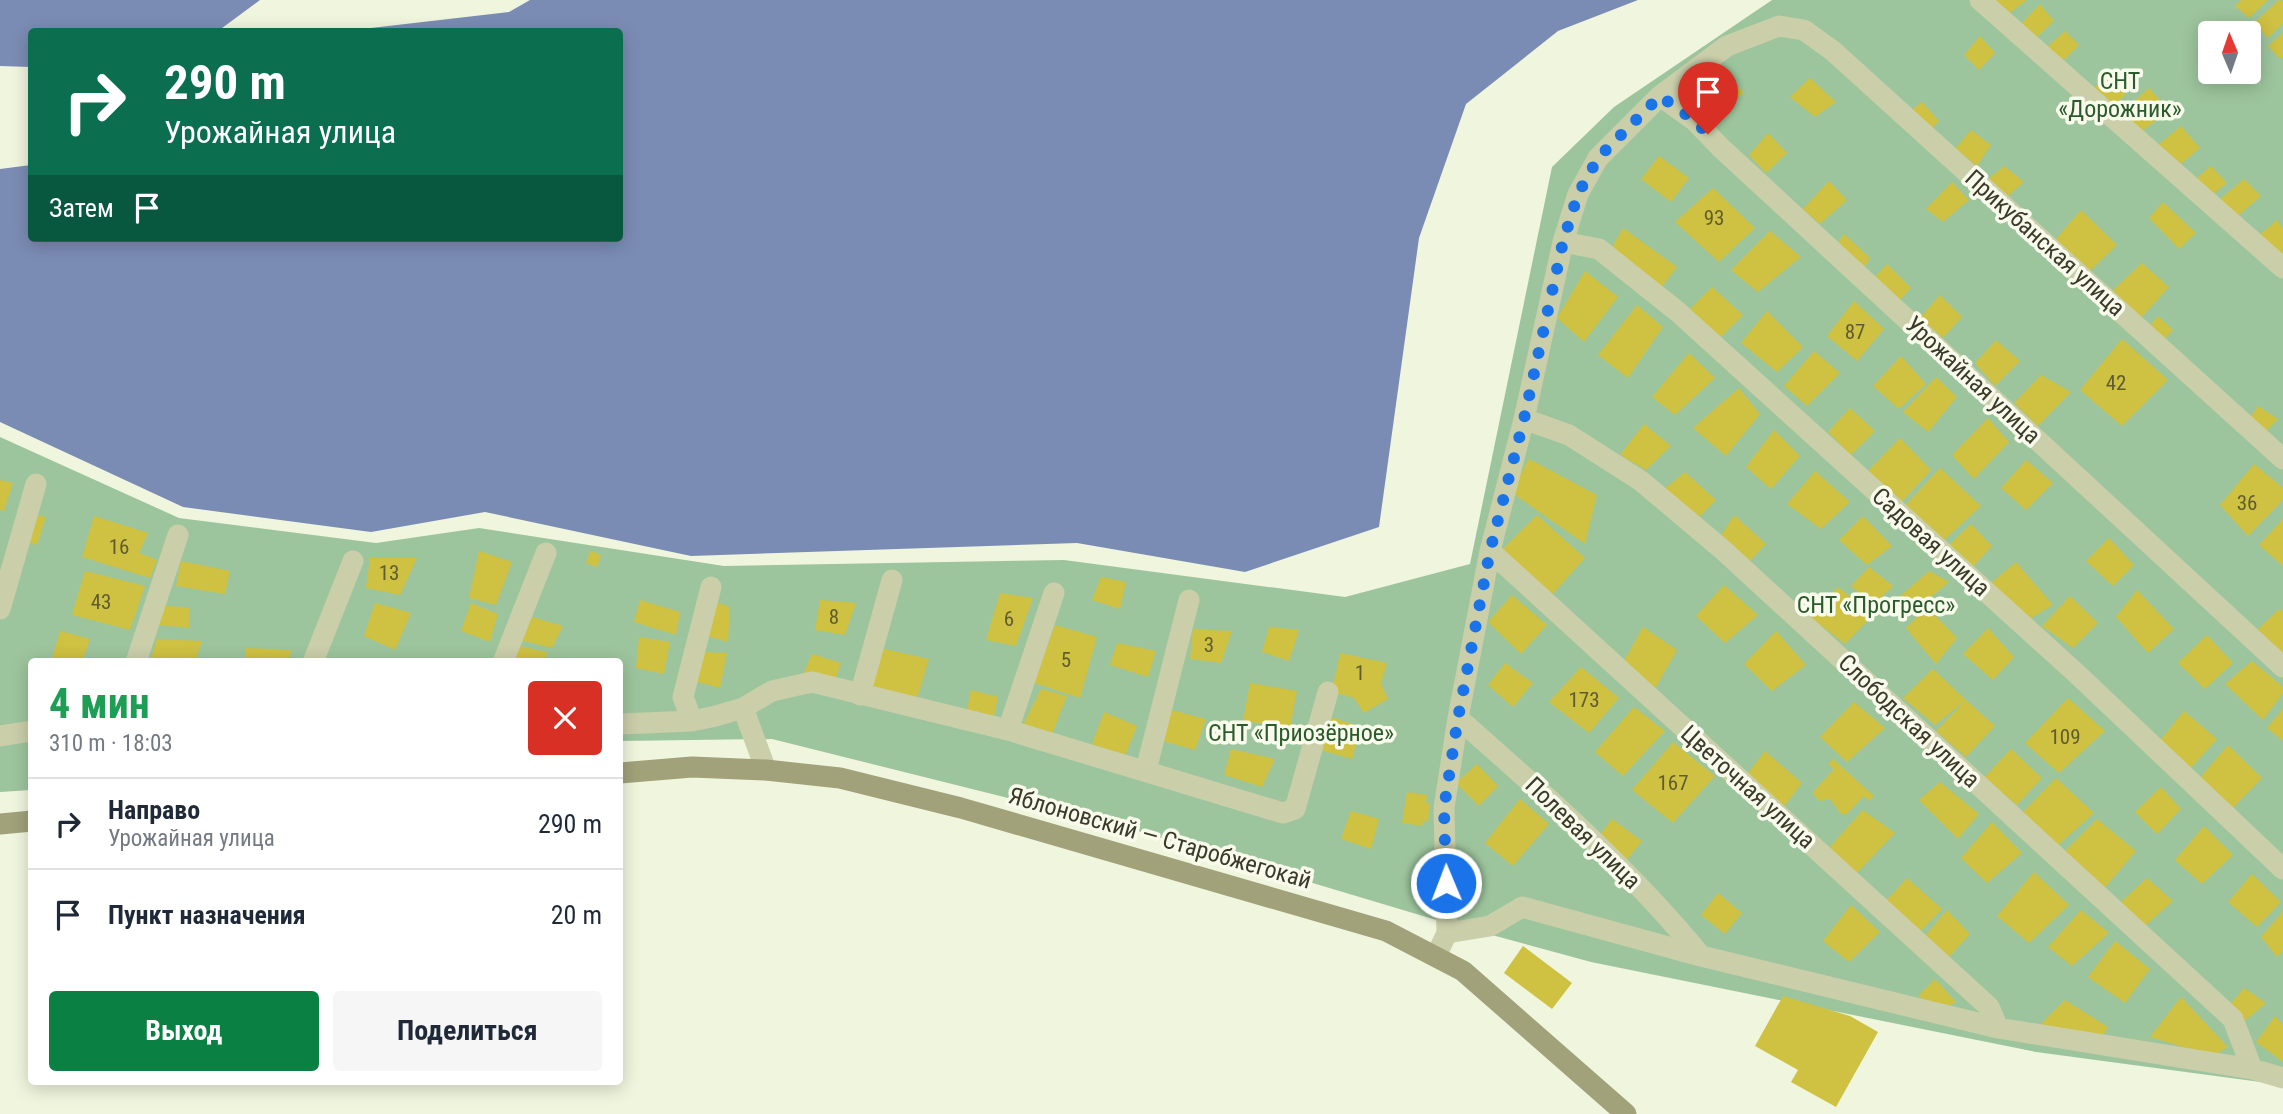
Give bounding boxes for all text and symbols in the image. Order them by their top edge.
north arrow [2198,21,2261,84]
map controls [2198,21,2261,84]
text: 290 m [164,54,286,111]
icon: right [49,56,140,147]
pin [1678,62,1738,134]
park label: СНТ «Дорожник» [2058,67,2182,123]
icon: arrive [1689,73,1727,111]
text: Урожайная улица [164,113,396,151]
street label: Прикубанская улица [1959,164,2131,322]
icon: arrive [128,189,166,227]
text: Затем [49,193,114,223]
house number: 93 [1704,206,1724,230]
street label: Урожайная улица [1900,310,2046,450]
house number: 87 [1845,320,1865,344]
house number: 42 [2106,371,2126,395]
street label: Садовая улица [1866,482,1996,602]
house number: 36 [2237,491,2257,515]
house number: 16 [109,535,129,559]
house number: 13 [379,561,399,585]
house number: 43 [91,590,111,614]
park label: СНТ «Прогресс» [1797,591,1955,619]
house number: 8 [829,605,839,629]
house number: 6 [1004,607,1014,631]
house number: 3 [1204,633,1214,657]
house number: 5 [1061,648,1071,672]
street label: Слободская улица [1833,648,1985,794]
house number: 1 [1355,661,1365,685]
text: 4 мин [49,679,150,728]
button: close [528,681,602,755]
house number: 173 [1568,688,1600,712]
park label: СНТ «Приозёрное» [1208,719,1394,747]
street label: Цветочная улица [1675,719,1821,855]
house number: 109 [2049,725,2081,749]
text: 310 m · 18:03 [49,730,173,757]
street label: Полевая улица [1520,771,1646,895]
house number: 167 [1657,771,1689,795]
street label: Яблоновский — Старобжегокай [1005,781,1315,895]
text: Направо [108,795,200,825]
icon: right [49,805,87,843]
text: 290 m [538,809,602,839]
text: Урожайная улица [108,825,275,852]
position arrow [1409,846,1483,920]
icon: arrive [49,896,87,934]
text: Пункт назначения [108,900,306,930]
text: 20 m [551,900,602,930]
button: Выход [49,991,319,1071]
button: Поделиться [333,991,602,1071]

